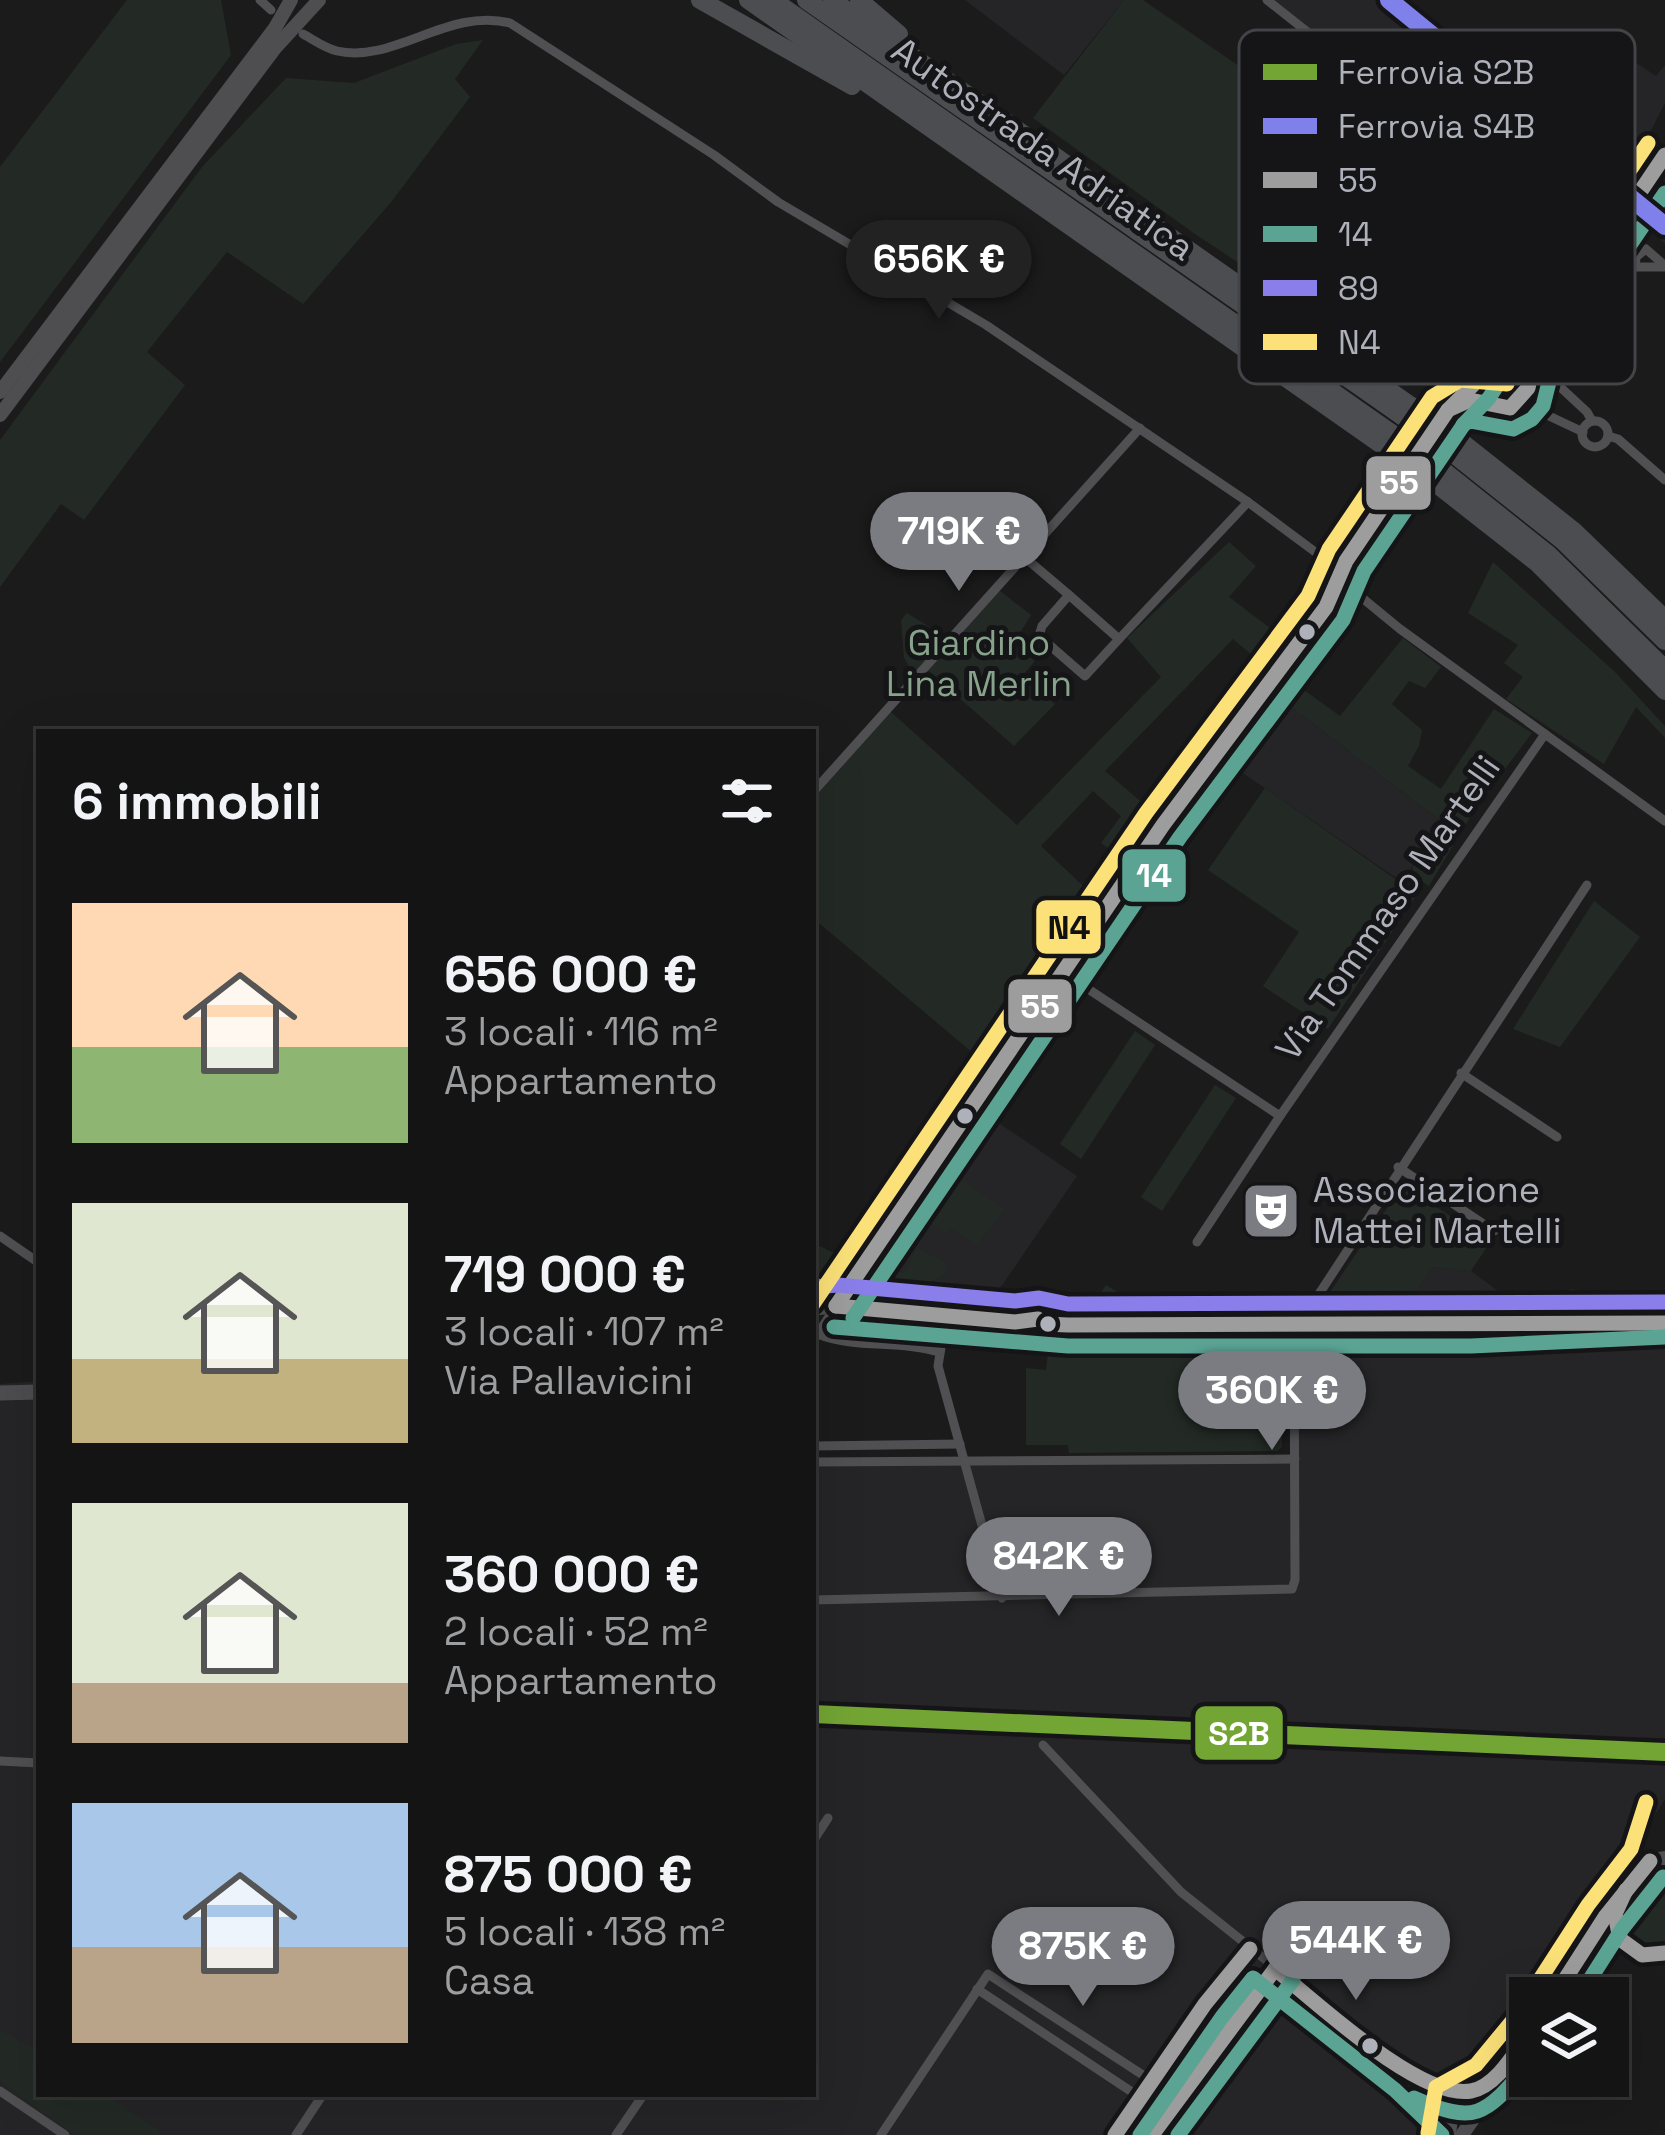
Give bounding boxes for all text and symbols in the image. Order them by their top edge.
street label: Autostrada Adriatica [883,27,1203,271]
legend [1239,30,1635,384]
text: Ferrovia S2B [1338,52,1534,94]
text: Ferrovia S4B [1338,106,1535,148]
text: 55 [1338,160,1378,202]
text: 14 [1338,214,1372,256]
pin: 656K € [841,220,1037,322]
text: 656K € [873,234,1005,283]
text: 89 [1338,268,1379,310]
text: N4 [1338,322,1381,364]
line badge: 55 [1364,454,1433,512]
text: 55 [1379,462,1419,504]
pin: 719K € [861,492,1057,594]
text: 719K € [897,506,1021,555]
park label: Giardino Lina Merlin [886,620,1072,707]
unlabelled marker [1296,621,1318,643]
street label: Via Tommaso Martelli [1265,747,1511,1069]
icon: filters [714,768,780,834]
text: 6 immobili [72,769,322,834]
line badge: 14 [1120,847,1188,904]
text: 14 [1136,855,1172,897]
line badge: N4 [1034,898,1103,956]
text: N4 [1047,907,1091,949]
text: 656 000 € [444,942,697,1007]
icon: home [168,951,312,1095]
line badge: 55 [1006,977,1074,1035]
text: 55 [1020,986,1060,1028]
text: 3 locali · 116 m² [444,1007,718,1056]
text: Appartamento [444,1056,718,1105]
unlabelled marker [954,1105,976,1127]
place label: Associazione Mattei Martelli [1313,1167,1561,1254]
theatre icon: Associazione Mattei Martelli [1240,1180,1302,1242]
text: 719 000 € [444,1242,686,1307]
icon: home [168,1251,312,1395]
text: 3 locali · 107 m² [444,1307,724,1356]
unlabelled marker [1037,1313,1059,1335]
pin: 360K € [1174,1351,1370,1453]
text: Via Pallavicini [444,1356,693,1405]
text: 360K € [1205,1365,1339,1414]
pin: 842K € [961,1517,1157,1619]
text: 842K € [993,1531,1125,1580]
text: 360 000 € [444,1542,699,1607]
icon: home [168,1551,312,1695]
text: 2 locali · 52 m² [444,1607,708,1656]
text: Appartamento [444,1656,718,1705]
line badge: S2B [1193,1704,1285,1762]
text: S2B [1208,1713,1270,1755]
text: 875 000 € [444,1842,693,1907]
icon: home [168,1851,312,1995]
pin: 544K € [1258,1901,1454,2003]
text: 5 locali · 138 m² [444,1907,725,1956]
pin: 875K € [985,1907,1181,2009]
text: 544K € [1289,1915,1423,1964]
text: 875K € [1019,1921,1147,1970]
text: Casa [444,1956,534,2005]
map controls [1509,1977,1629,2097]
button: layers [1509,1977,1629,2097]
unlabelled marker [1359,2035,1381,2057]

